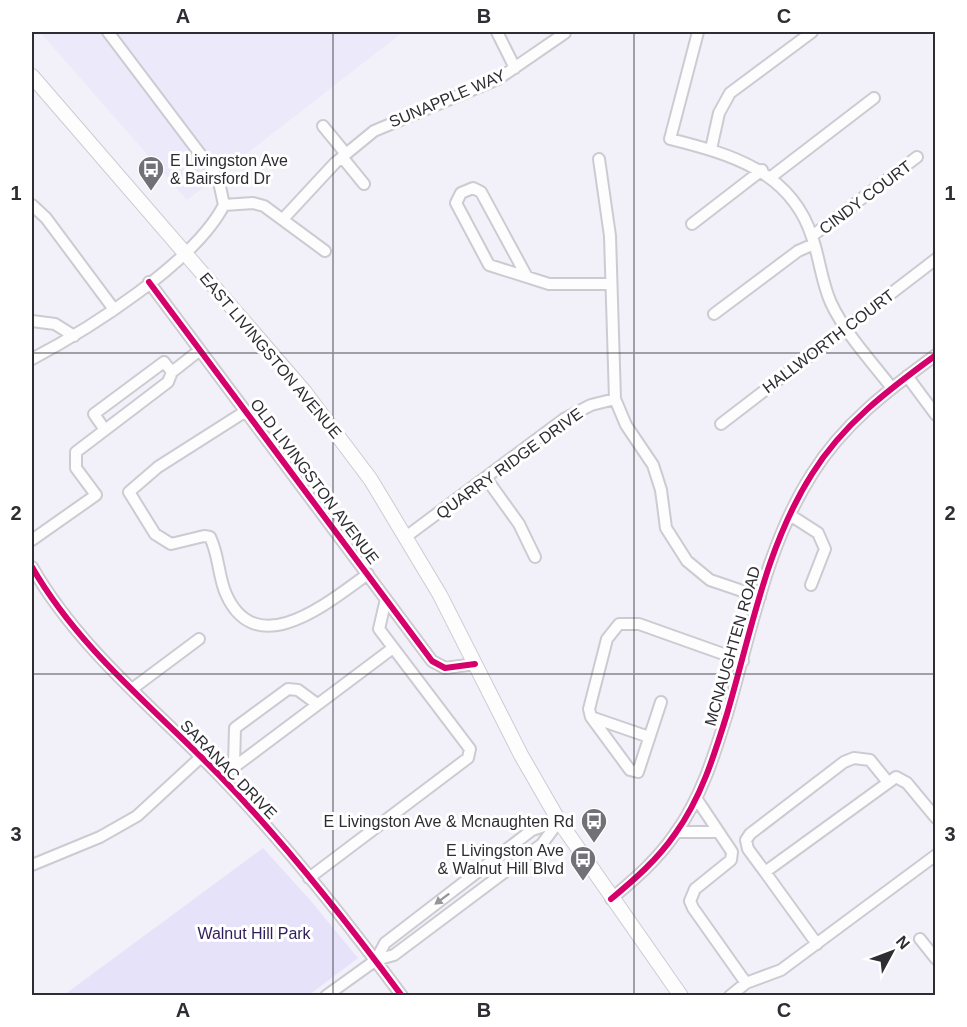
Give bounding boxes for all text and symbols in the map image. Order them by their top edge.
text: A [176,5,190,27]
text: B [477,5,491,27]
text: C [777,5,791,27]
street label: SUNAPPLE WAY [387,66,508,131]
place label: E Livingston Ave & Bairsford Dr [170,152,288,187]
bus stop icon: E Livingston Ave & Bairsford Dr [136,154,166,192]
street label: CINDY COURT [816,157,915,237]
text: 1 [10,182,22,204]
text: 1 [944,182,956,204]
street label: EAST LIVINGSTON AVENUE [196,269,345,442]
street label: HALLWORTH COURT [759,286,897,396]
street label: OLD LIVINGSTON AVENUE [247,395,382,567]
street label: QUARRY RIDGE DRIVE [433,405,586,522]
text: 2 [10,502,22,524]
text: 2 [944,502,956,524]
street label: MCNAUGHTEN ROAD [702,564,763,728]
street label: SARANAC DRIVE [177,716,280,822]
bus stop icon: E Livingston Ave & Mcnaughten Rd [579,806,609,844]
place label: E Livingston Ave & Mcnaughten Rd [323,813,574,830]
text: 3 [10,823,22,845]
text: 3 [944,823,956,845]
place label: E Livingston Ave & Walnut Hill Blvd [437,842,564,877]
bus stop icon: E Livingston Ave & Walnut Hill Blvd [568,844,598,882]
one-way arrow [434,893,449,905]
north arrow [862,922,922,982]
park label: Walnut Hill Park [197,925,312,942]
text: N [893,933,913,952]
text: A [176,999,190,1021]
text: B [477,999,491,1021]
text: C [777,999,791,1021]

